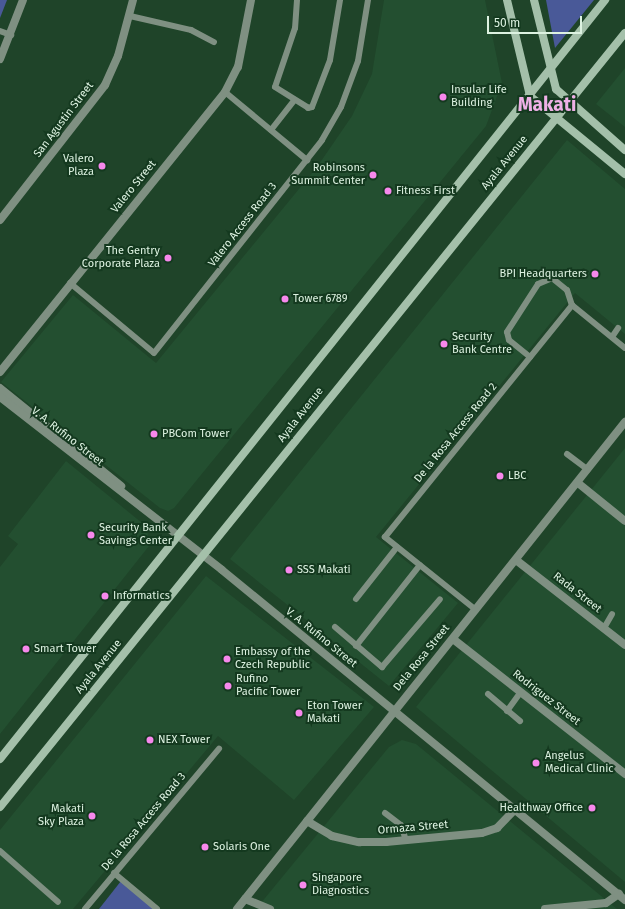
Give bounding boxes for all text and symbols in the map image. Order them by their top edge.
scale bar [489,8,584,34]
text: 50 m [494,16,520,30]
street label: San Agustin Street [31,80,97,160]
place label: Insular Life Building [451,84,507,110]
marker: Insular Life Building [438,92,448,102]
district label: Makati [518,94,576,116]
street label: Ayala Avenue [479,133,531,193]
place label: Valero Plaza [63,153,94,179]
street label: Valero Street [109,158,159,216]
marker: Valero Plaza [97,161,107,171]
place label: Robinsons Summit Center [291,162,365,188]
marker: Robinsons Summit Center [368,170,378,180]
street label: Valero Access Road 3 [206,180,280,270]
place label: Fitness First [396,184,455,198]
marker: Fitness First [383,186,393,196]
place label: The Gentry Corporate Plaza [82,245,160,271]
marker: The Gentry Corporate Plaza [163,253,173,263]
place label: BPI Headquarters [500,267,587,281]
marker: BPI Headquarters [590,269,600,279]
place label: Tower 6789 [293,292,347,306]
marker: Tower 6789 [280,294,290,304]
place label: Security Bank Centre [452,331,512,357]
marker: Security Bank Centre [439,339,449,349]
street label: De la Rosa Access Road 2 [412,381,500,485]
street label: Ayala Avenue [275,385,327,445]
street label: V. A. Rufino Street [28,405,106,469]
place label: PBCom Tower [162,427,229,441]
marker: PBCom Tower [149,429,159,439]
place label: LBC [508,469,526,483]
marker: LBC [495,471,505,481]
place label: Security Bank Savings Center [99,522,172,548]
marker: Security Bank Savings Center [86,530,96,540]
place label: SSS Makati [297,563,351,577]
marker: SSS Makati [284,565,294,575]
street label: Rada Street [550,570,604,616]
place label: Informatics [113,589,170,603]
marker: Informatics [100,591,110,601]
street label: V. A. Rufino Street [283,605,359,671]
street label: Dela Rosa Street [391,622,453,694]
street label: Ayala Avenue [73,637,125,697]
place label: Smart Tower [34,642,96,656]
marker: Smart Tower [21,644,31,654]
place label: Embassy of the Czech Republic [235,646,310,672]
marker: Embassy of the Czech Republic [222,654,232,664]
street label: Rodriguez Street [509,667,583,729]
place label: Rufino Pacific Tower [236,673,300,699]
marker: Rufino Pacific Tower [223,681,233,691]
place label: Eton Tower Makati [307,700,362,726]
marker: Eton Tower Makati [294,708,304,718]
place label: NEX Tower [158,733,210,747]
marker: NEX Tower [145,735,155,745]
place label: Angelus Medical Clinic [545,750,614,776]
marker: Angelus Medical Clinic [530,757,542,769]
street label: De la Rosa Access Road 3 [99,770,189,874]
place label: Healthway Office [500,801,583,815]
marker: Healthway Office [586,802,598,814]
place label: Makati Sky Plaza [38,803,84,829]
marker: Makati Sky Plaza [87,811,97,821]
street label: Ormaza Street [377,818,449,838]
place label: Solaris One [213,840,270,854]
marker: Solaris One [200,842,210,852]
place label: Singapore Diagnostics [312,872,369,898]
marker: Singapore Diagnostics [297,879,309,891]

